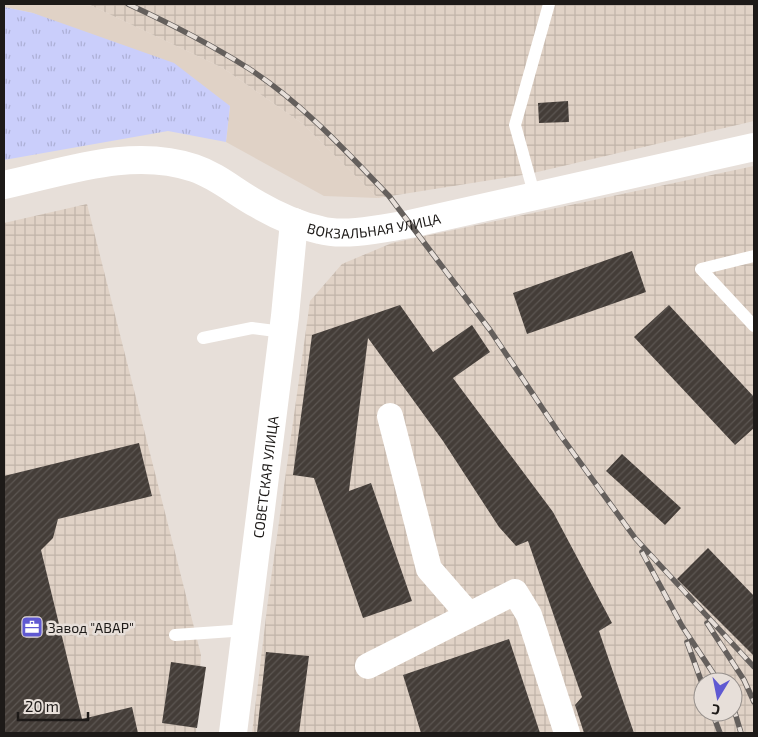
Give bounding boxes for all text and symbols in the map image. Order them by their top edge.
street label: ВОКЗАЛЬНАЯ УЛИЦА [305,209,442,241]
street label: СОВЕТСКАЯ УЛИЦА [249,415,281,539]
office icon: Завод "АВАР" [20,615,44,639]
place label: Завод "АВАР" [48,619,134,636]
north arrow [693,672,743,722]
scale bar [18,690,88,722]
text: 20 m [25,697,59,715]
text: С [710,701,721,719]

